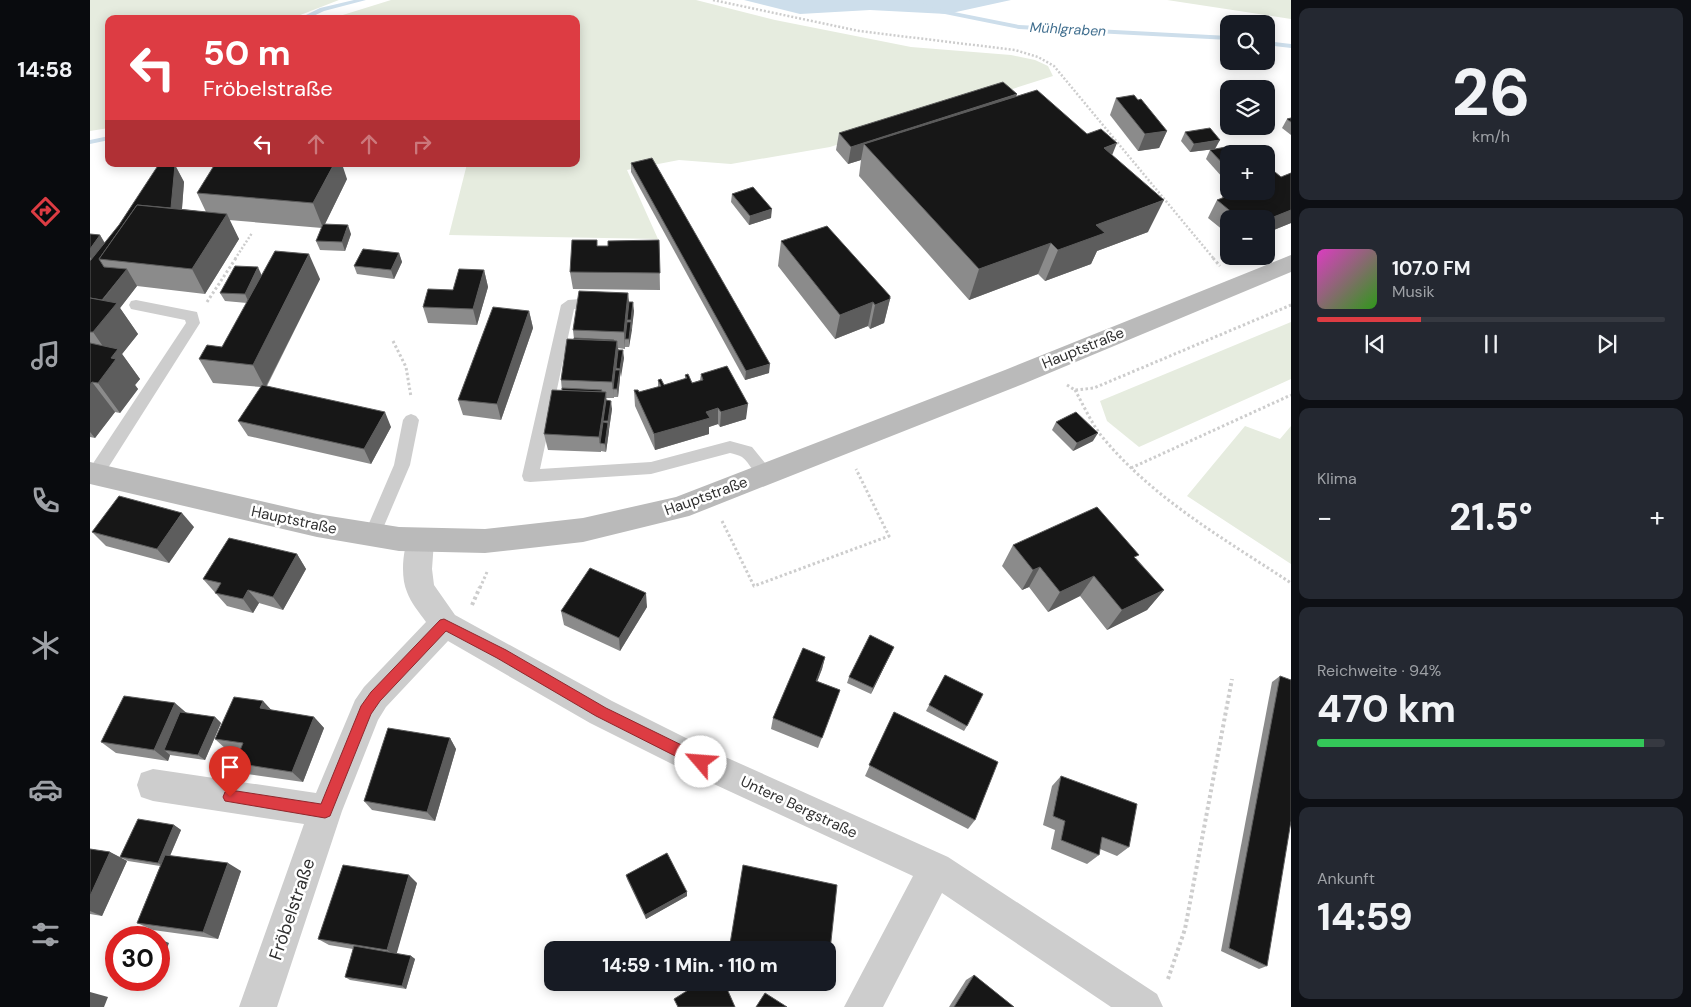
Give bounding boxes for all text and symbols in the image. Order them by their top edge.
map controls [1220,15,1275,265]
button: search [1220,15,1275,70]
water label: Mühlgraben [1029,18,1107,40]
text: 50 m [203,30,291,76]
icon: left [120,35,185,100]
text: 26 [1452,51,1530,135]
text: 14:58 [17,55,73,84]
text: Fröbelstraße [203,74,333,103]
button: layers [1220,80,1275,135]
text: km/h [1472,126,1510,147]
icon: left [249,130,277,158]
icon: ahead [302,130,330,158]
icon: ahead [355,130,383,158]
icon: right [408,130,436,158]
button: + [1220,145,1275,200]
icon: directions [28,194,63,229]
button: − [1220,210,1275,265]
text: 107.0 FM [1392,256,1471,281]
text: Musik [1392,281,1435,302]
street label: Hauptstraße [1039,322,1127,374]
icon: previous [1361,330,1389,358]
icon: pause [1477,330,1505,358]
icon: next [1593,330,1621,358]
icon: music [28,338,63,373]
text: Klima [1317,468,1357,489]
street label: Hauptstraße [662,472,750,520]
icon: phone [28,483,63,518]
text: 21.5° [1449,492,1533,542]
text: − [1317,499,1332,536]
text: + [1650,499,1665,536]
street label: Hauptstraße [249,501,339,539]
icon: climate [28,628,63,663]
text: Reichweite · 94% [1317,660,1441,681]
text: 470 km [1317,684,1456,734]
position arrow [674,735,726,787]
pin [209,746,251,797]
icon: arrive [216,753,244,781]
street label: Untere Bergstraße [737,771,861,843]
icon: car [28,772,63,807]
street label: Fröbelstraße [263,855,321,963]
text: Ankunft [1317,868,1375,889]
text: 14:59 [1317,892,1413,942]
icon: filters [28,917,63,952]
speed limit sign: 30 [105,926,170,991]
text: 14:59 · 1 Min. · 110 m [602,953,778,978]

